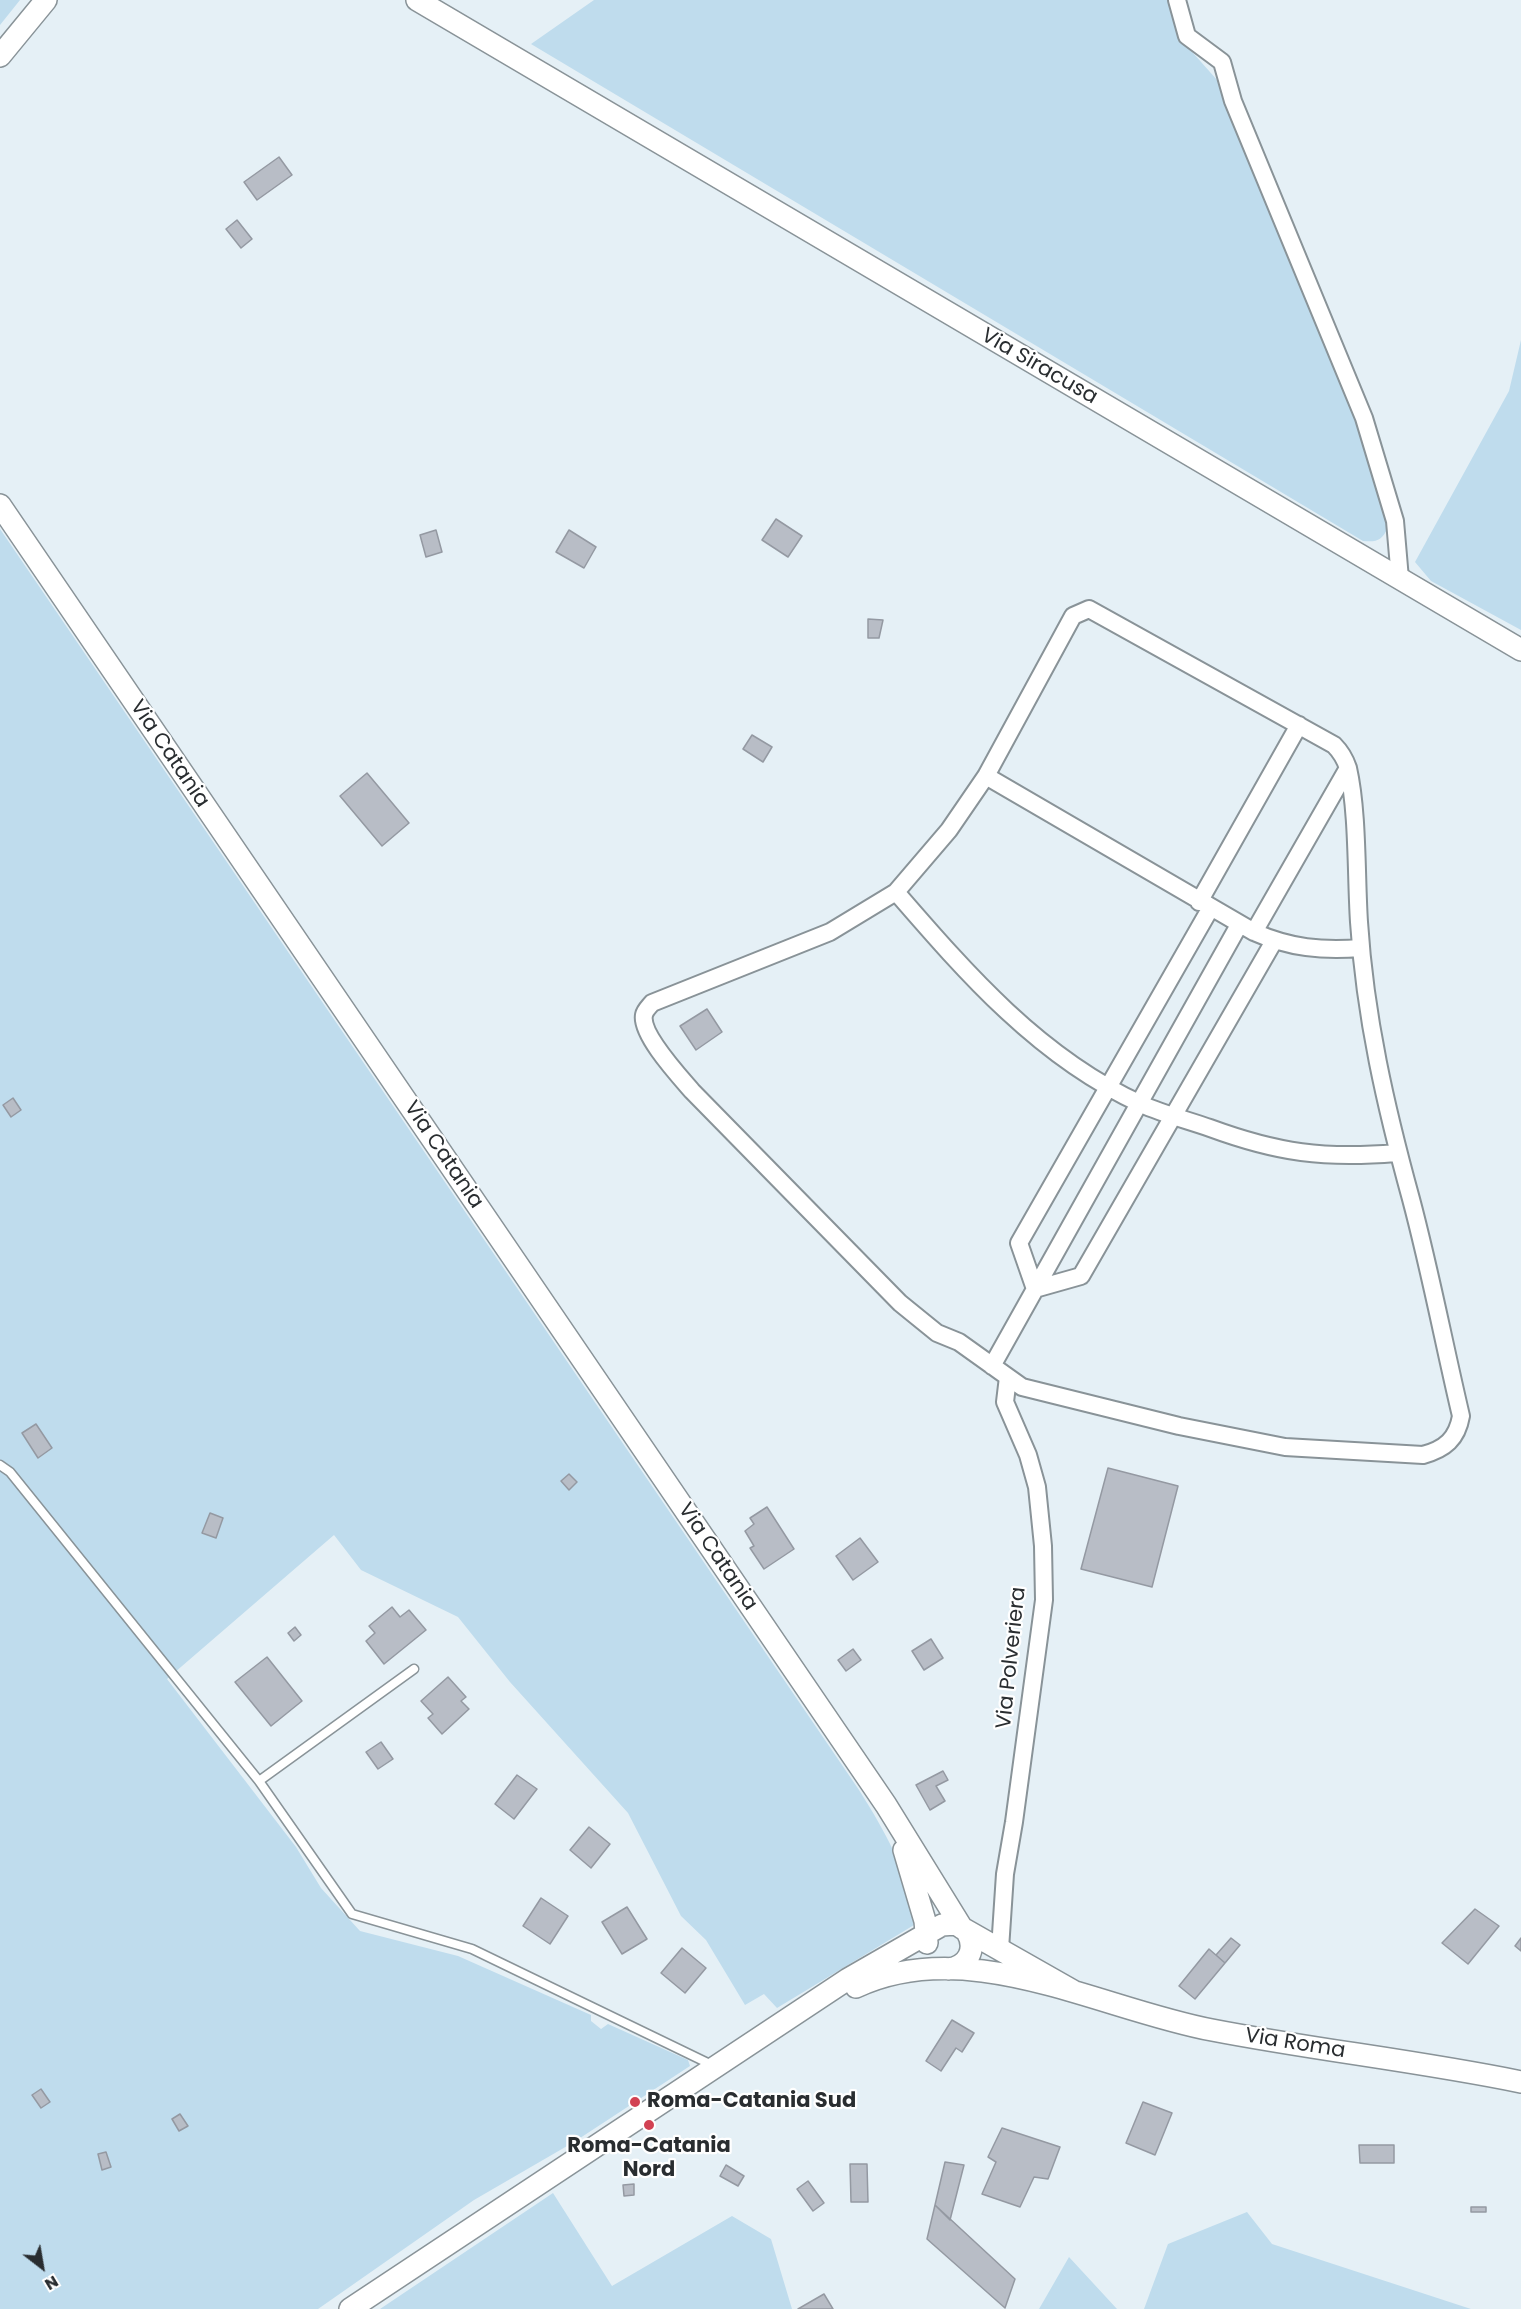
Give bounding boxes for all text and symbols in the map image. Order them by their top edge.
street label: Via Siracusa [976,324,1102,410]
street label: Via Catania [124,695,214,813]
street label: Via Catania [398,1096,488,1214]
street label: Via Catania [672,1498,762,1616]
street label: Via Polveriera [992,1586,1032,1730]
street label: Via Roma [1243,2024,1347,2064]
place label: Roma-Catania Sud [647,2089,856,2115]
marker: Roma-Catania Sud [628,2095,642,2109]
marker: Roma-Catania Nord [642,2118,656,2132]
place label: Roma-Catania Nord [567,2134,731,2184]
north arrow [12,2237,72,2297]
text: N [40,2270,63,2296]

